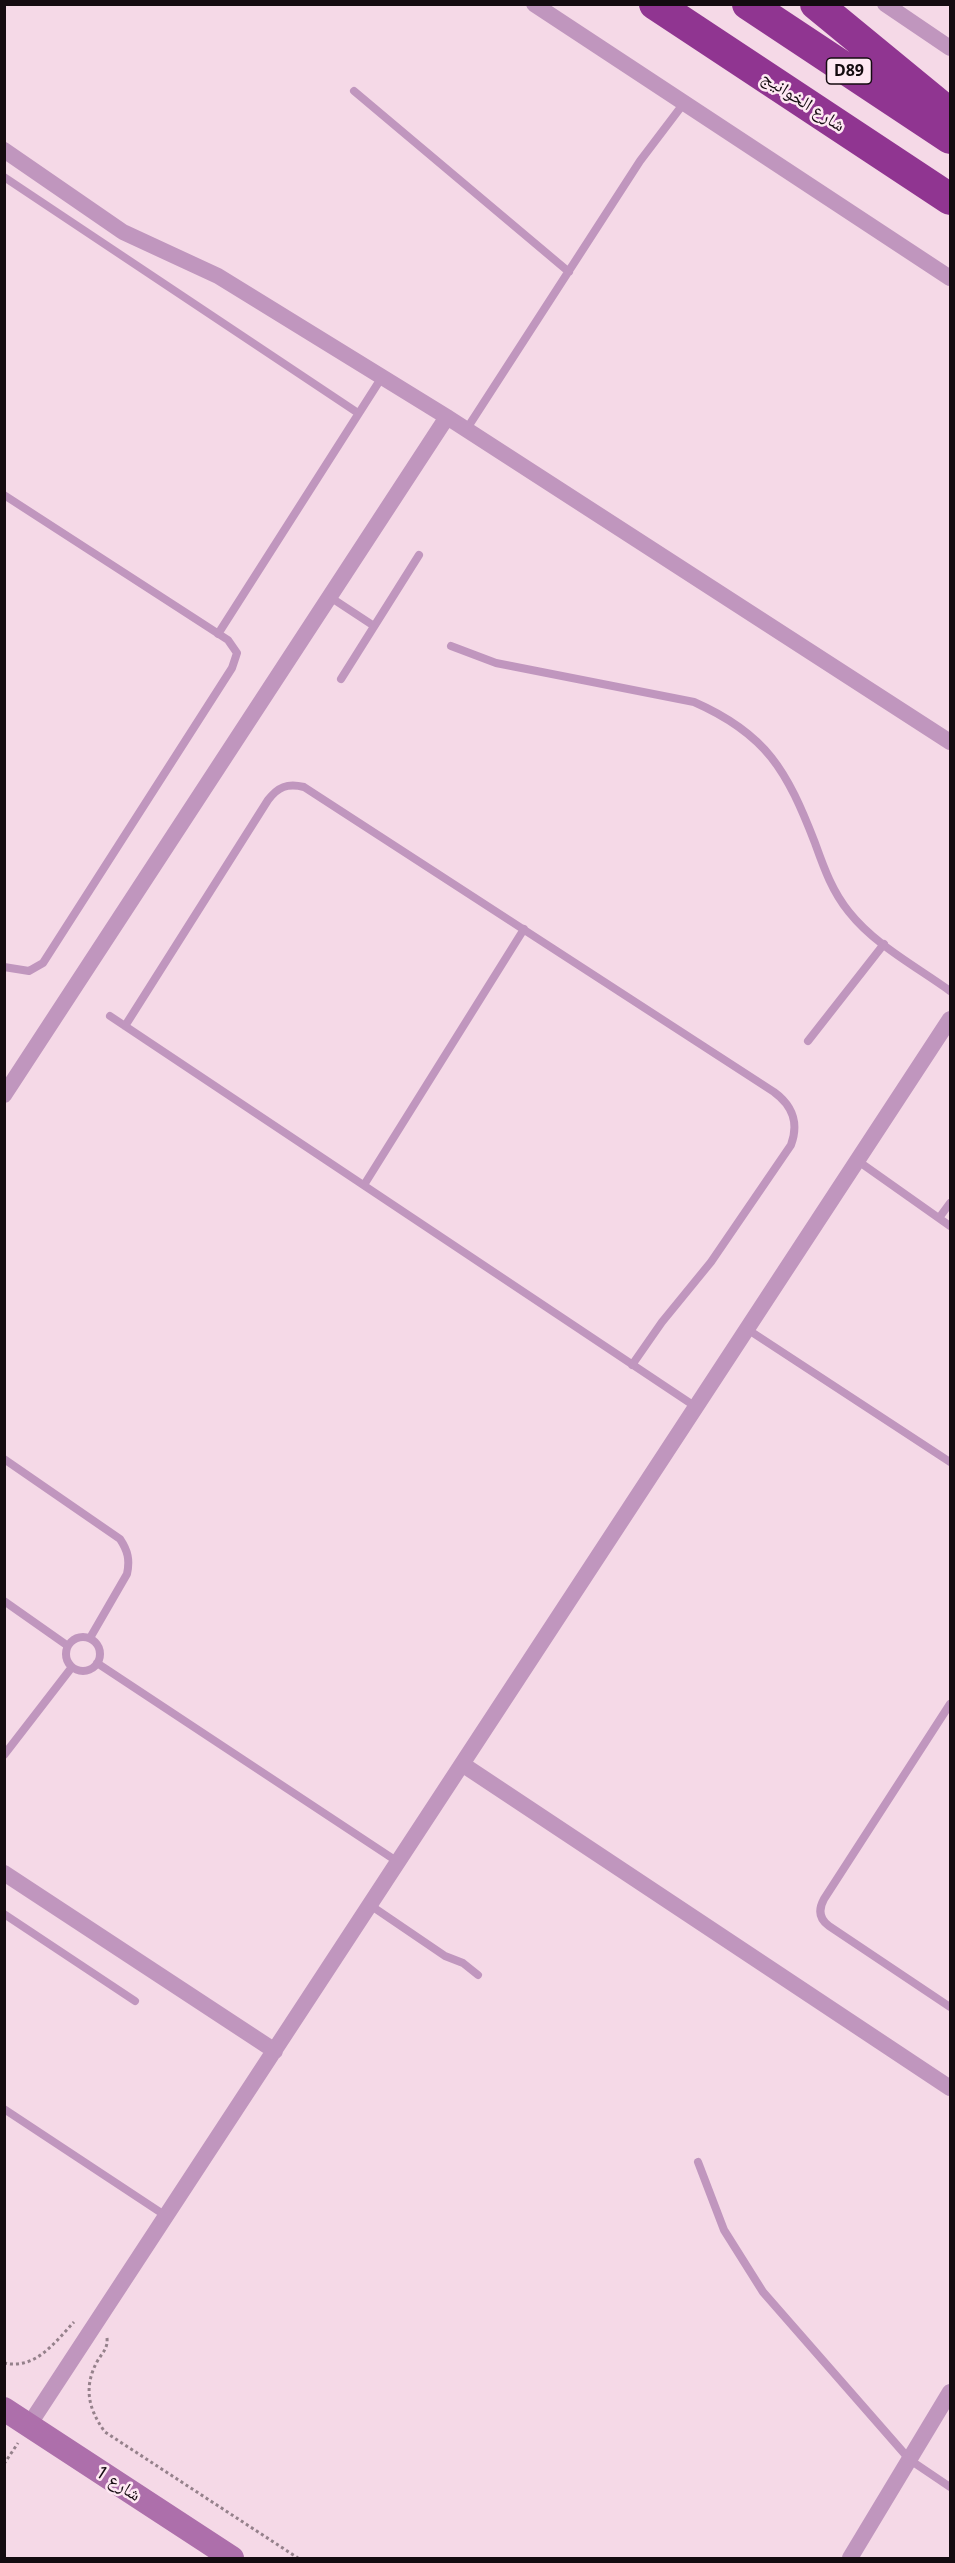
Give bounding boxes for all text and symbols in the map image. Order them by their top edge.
road number: D89 [826,58,872,84]
street label: شارع الخوانيج [757,67,849,137]
street label: شارع 1 [91,2462,145,2506]

